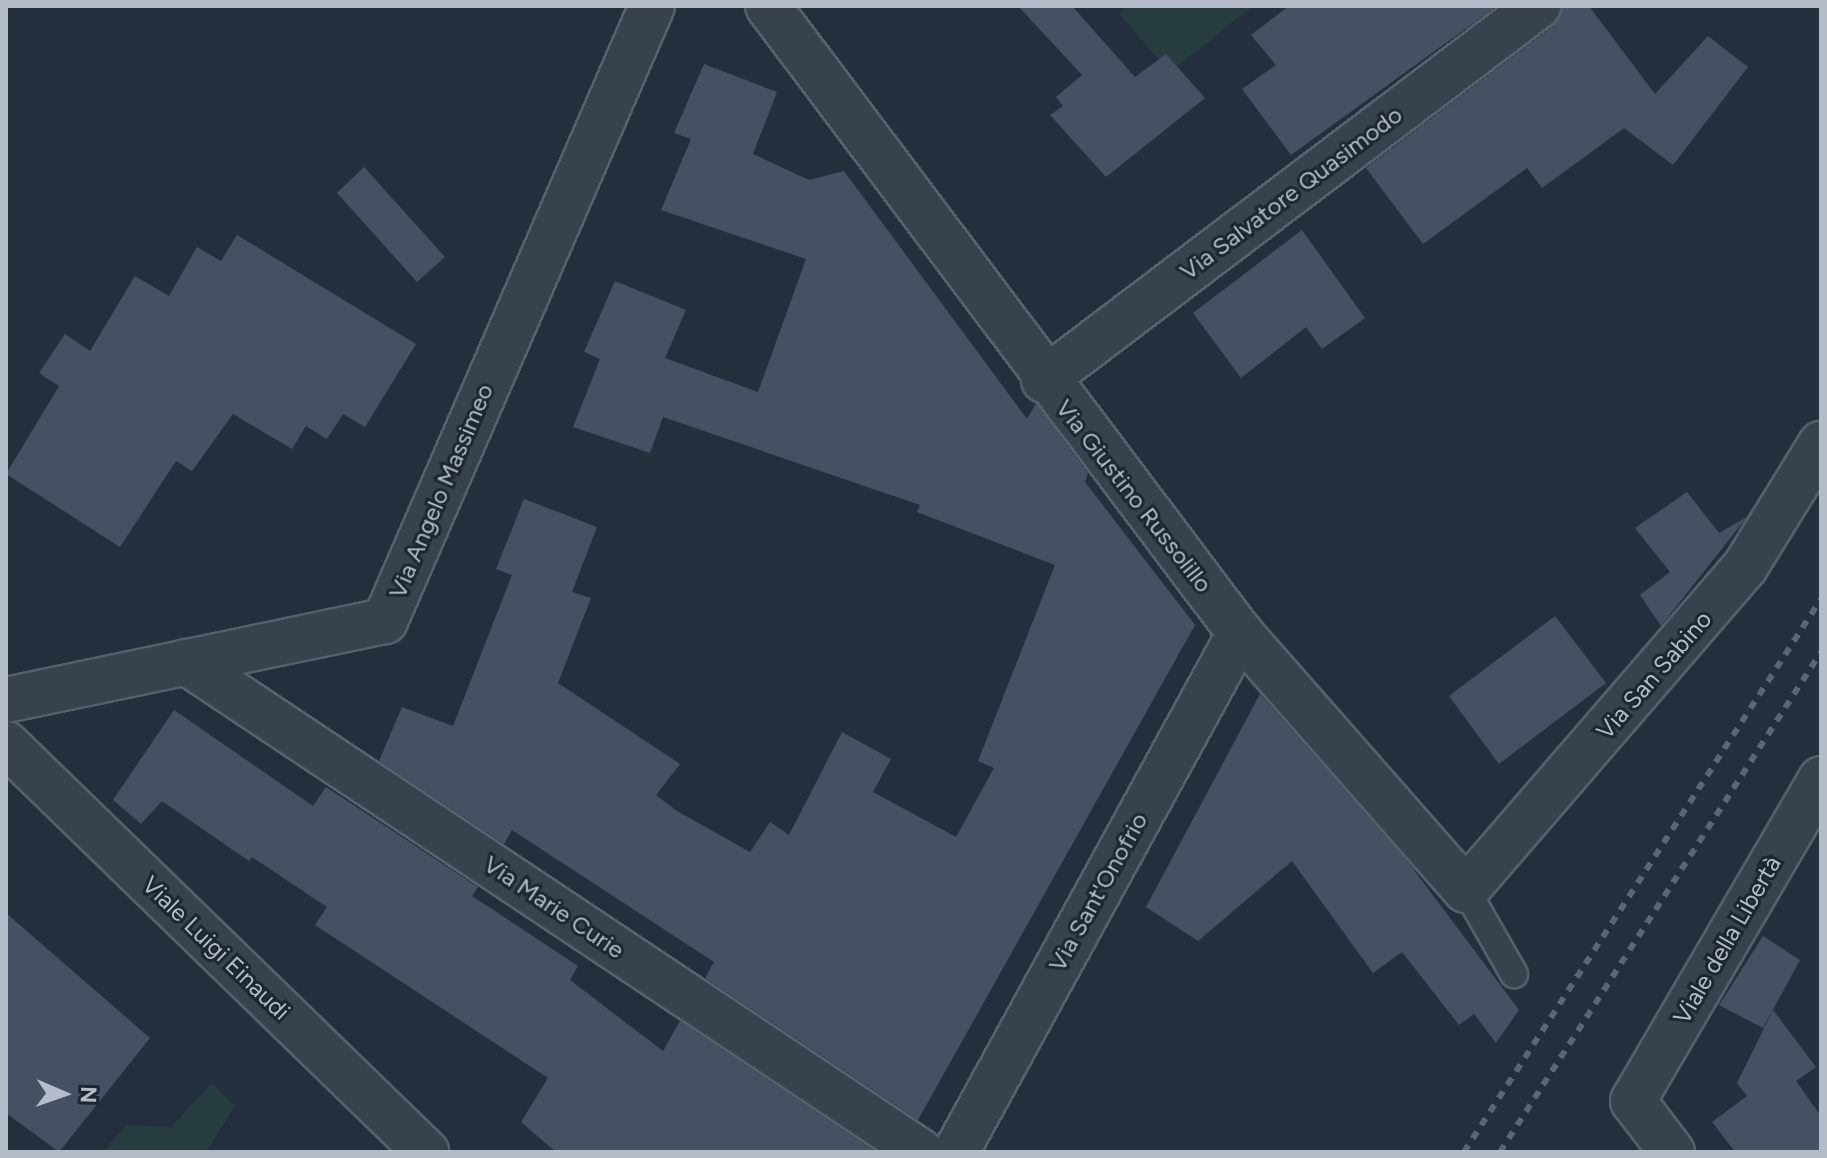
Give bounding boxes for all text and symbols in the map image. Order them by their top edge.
street label: Via Salvatore Quasimodo [1174,100,1408,286]
street label: Via Angelo Massimeo [383,379,499,603]
street label: Via Giustino Russolillo [1050,394,1218,598]
street label: Via San Sabino [1590,605,1718,745]
street label: Via Sant'Onofrio [1042,808,1154,976]
street label: Via Marie Curie [478,849,630,965]
street label: Viale della Libertà [1667,851,1787,1029]
street label: Viale Luigi Einaudi [136,870,296,1026]
north arrow [24,1054,104,1134]
text: N [75,1086,102,1104]

